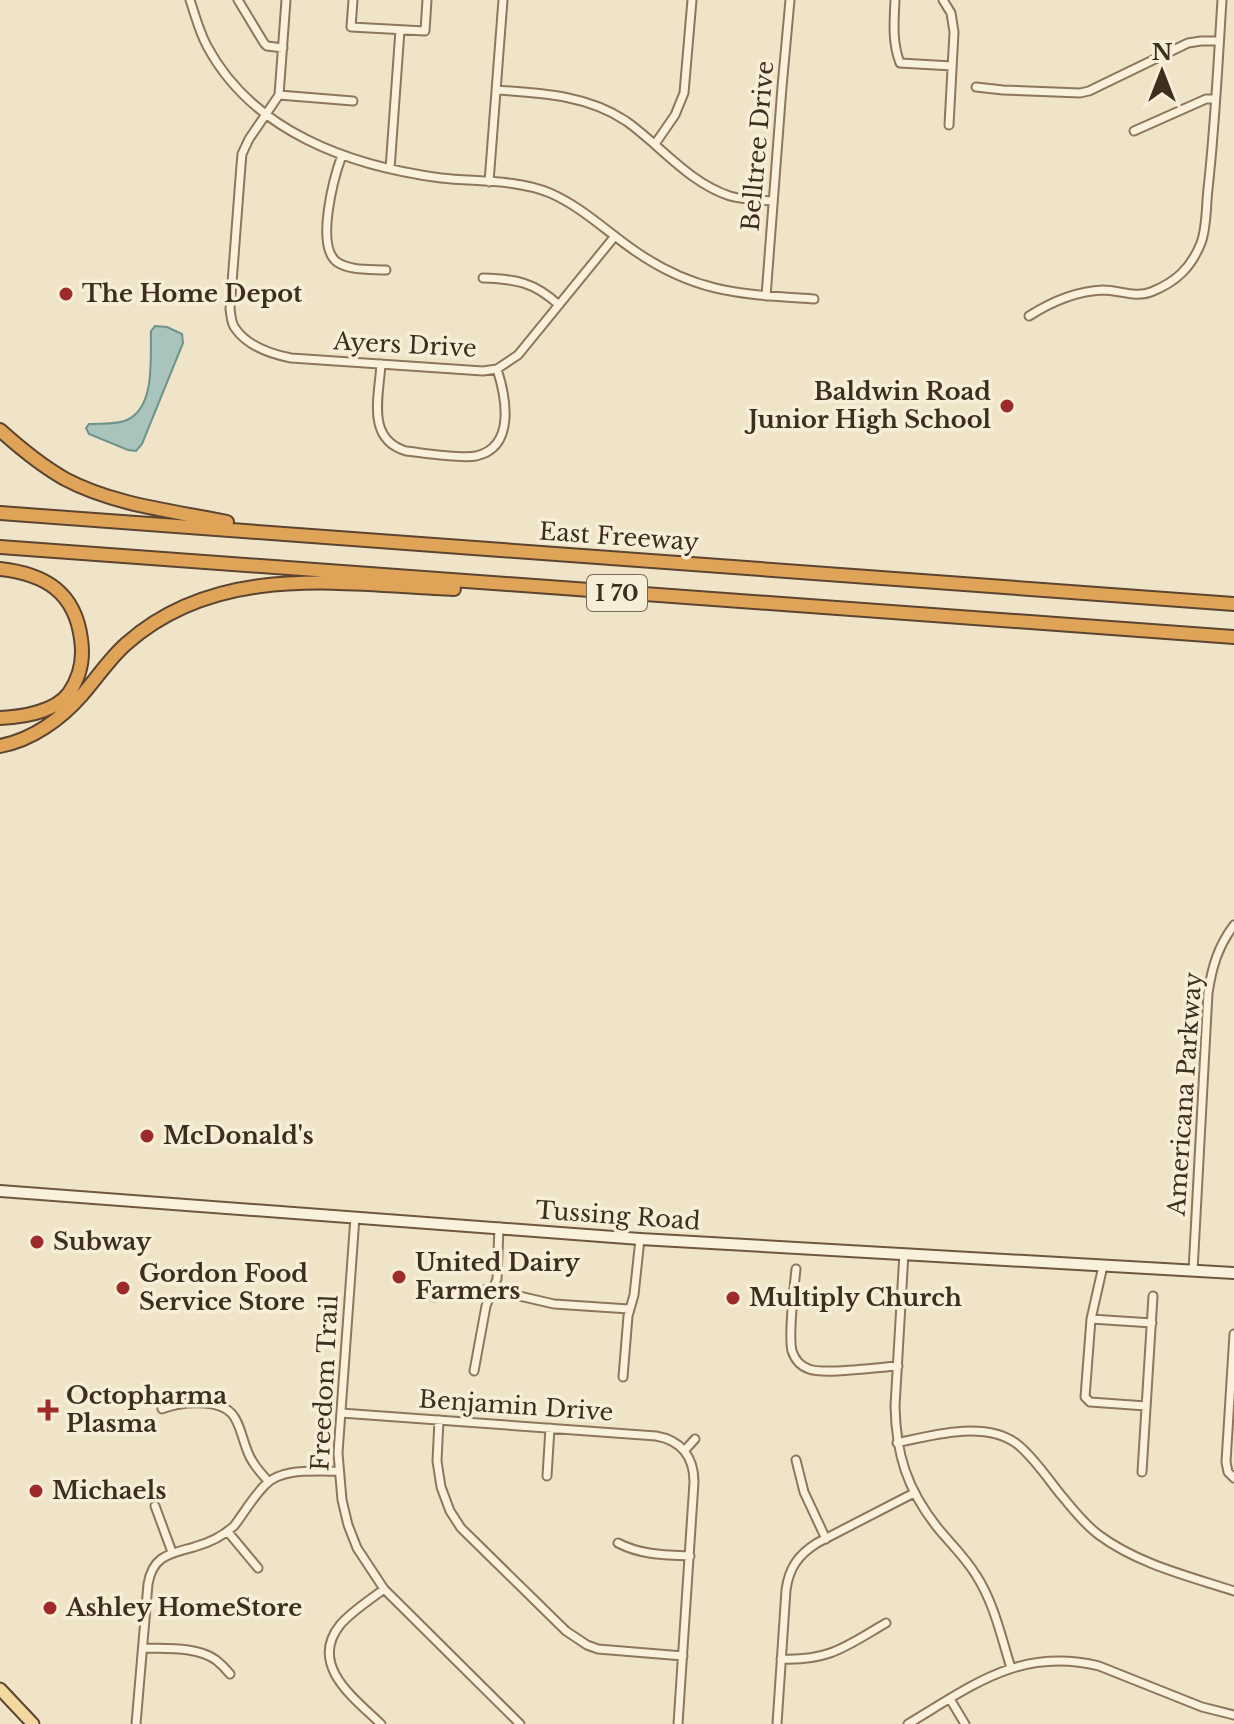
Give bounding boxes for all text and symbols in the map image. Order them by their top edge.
north arrow [1122,32,1202,112]
text: N [1152,39,1173,66]
street label: Belltree Drive [736,60,779,232]
place label: The Home Depot [82,279,303,308]
marker: The Home Depot [57,285,75,303]
street label: Ayers Drive [332,326,477,363]
place label: Baldwin Road Junior High School [743,377,991,434]
marker: Baldwin Road Junior High School [998,397,1016,415]
street label: East Freeway [538,516,701,557]
road number: I 70 [587,575,647,611]
street label: Americana Parkway [1161,970,1208,1218]
place label: McDonald's [163,1121,314,1150]
marker: McDonald's [138,1127,156,1145]
street label: Tussing Road [535,1195,702,1236]
place label: Subway [53,1227,152,1256]
marker: Subway [28,1233,46,1251]
place label: United Dairy Farmers [415,1248,580,1305]
place label: Gordon Food Service Store [139,1259,308,1316]
marker: United Dairy Farmers [390,1268,408,1286]
marker: Gordon Food Service Store [114,1279,132,1297]
place label: Multiply Church [749,1283,962,1312]
marker: Multiply Church [724,1289,742,1307]
street label: Freedom Trail [305,1294,344,1472]
place label: Octopharma Plasma [66,1381,227,1438]
street label: Benjamin Drive [418,1384,614,1427]
marker: Octopharma Plasma [37,1399,59,1421]
place label: Michaels [52,1476,166,1505]
marker: Michaels [27,1482,45,1500]
place label: Ashley HomeStore [65,1593,302,1622]
marker: Ashley HomeStore [41,1599,59,1617]

